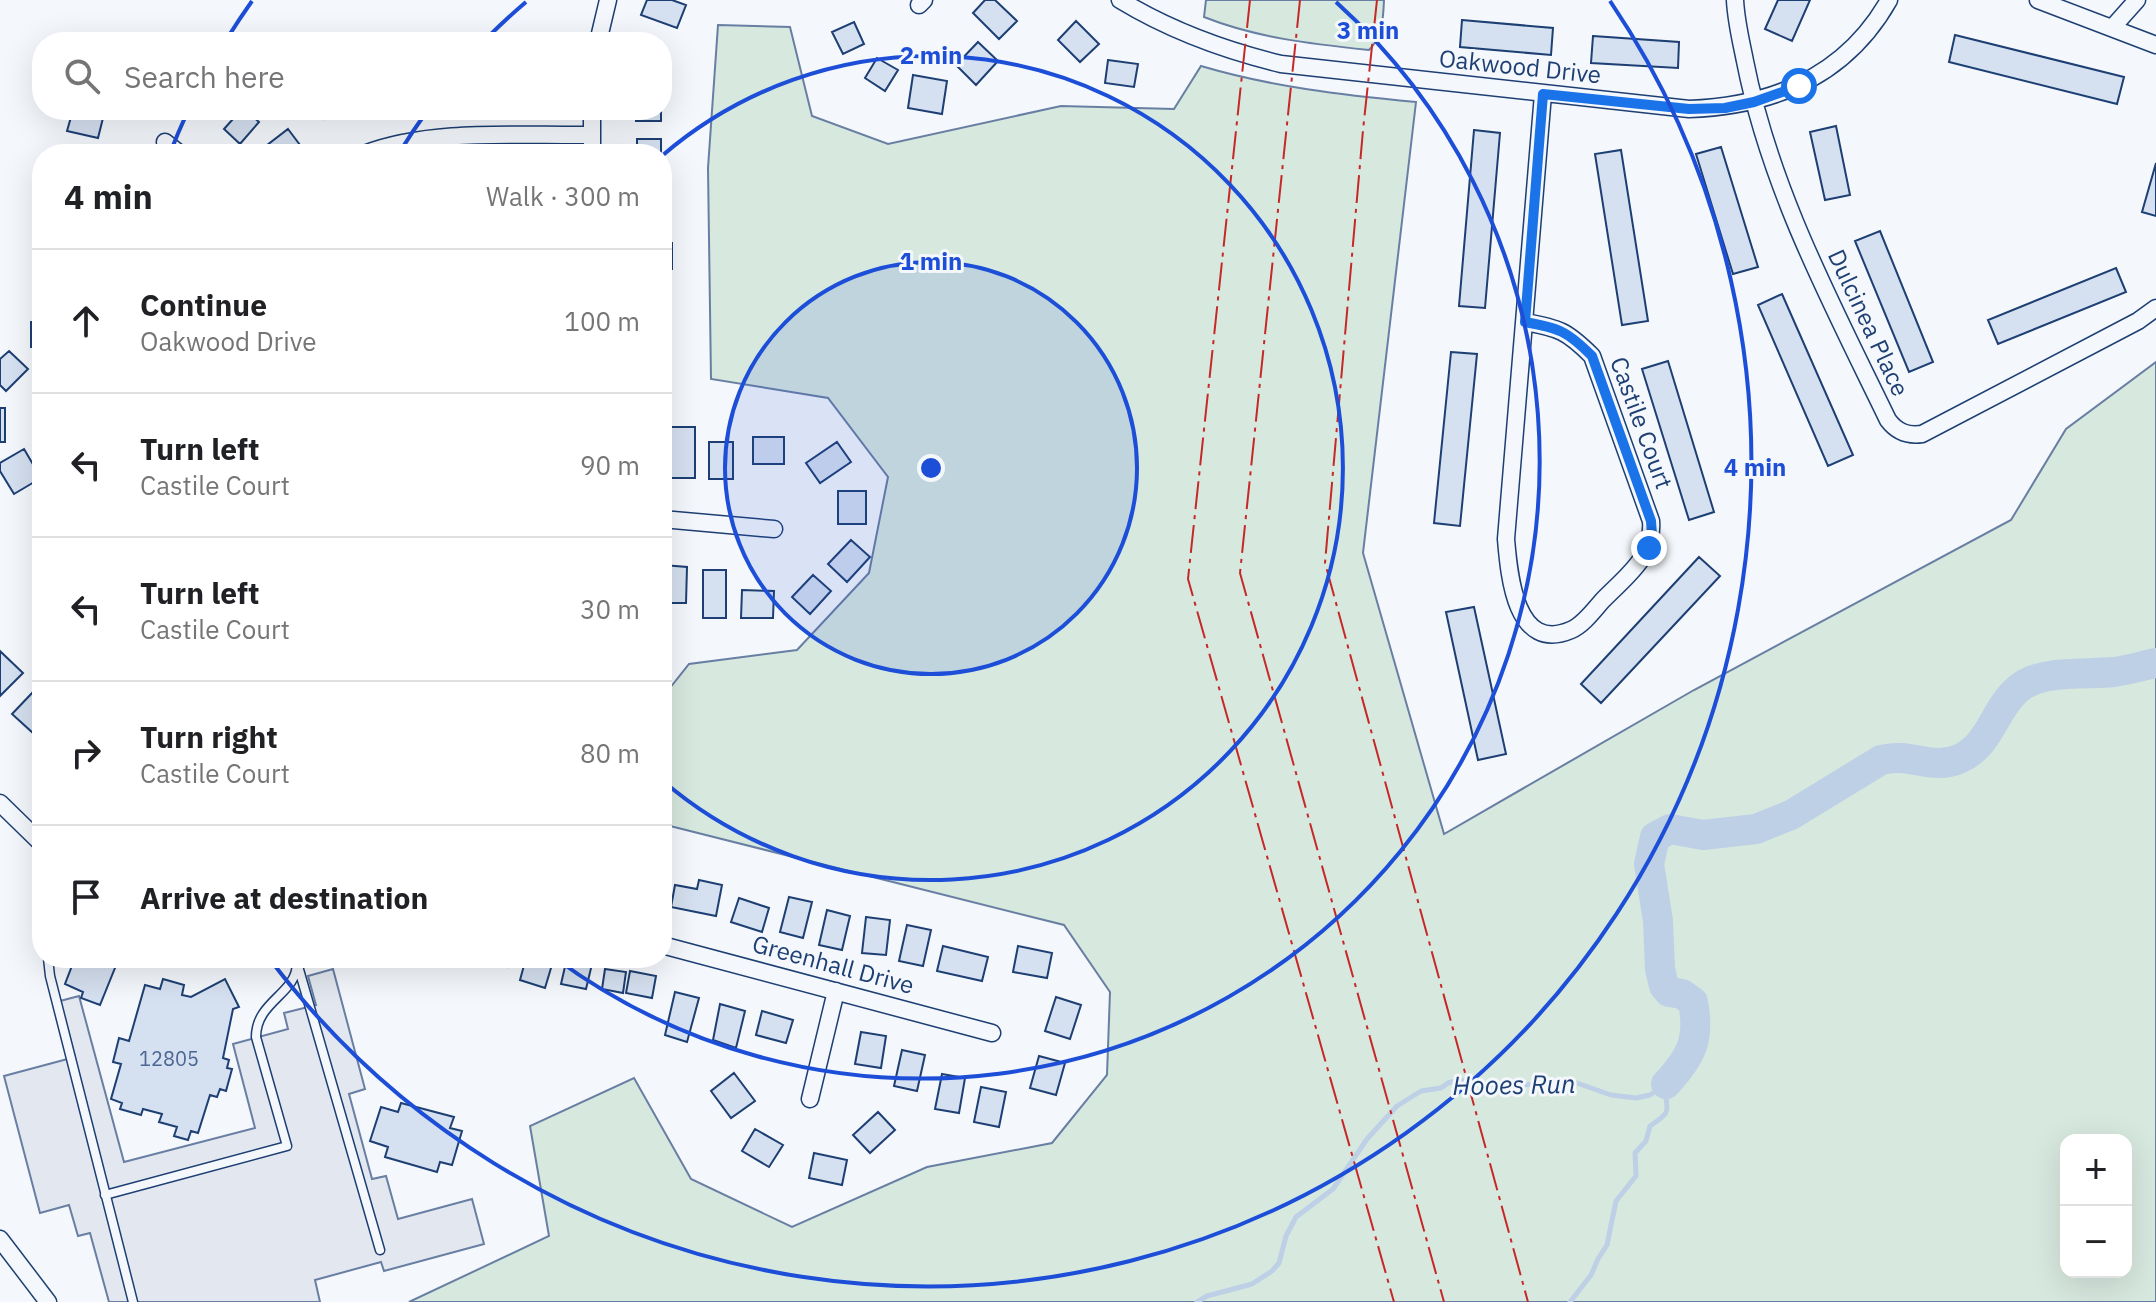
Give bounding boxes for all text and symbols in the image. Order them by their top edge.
text: 3 min [1337,14,1399,46]
search box [32,32,672,120]
text: 2 min [900,39,962,71]
street label: Oakwood Drive [1437,42,1603,90]
icon: search [60,54,104,98]
text: Search here [124,57,285,96]
route start [1781,68,1817,104]
text: 4 min [64,174,153,218]
text: Walk · 300 m [486,179,640,213]
street label: Dulcinea Place [1821,244,1917,401]
text: 1 min [900,245,962,277]
text: Continue [140,285,267,324]
icon: ahead [64,299,108,343]
text: 100 m [564,304,640,338]
text: Oakwood Drive [140,324,317,358]
street label: Castile Court [1603,352,1681,493]
text: Turn left [140,429,259,468]
icon: left [64,443,108,487]
text: 90 m [580,448,640,482]
text: 4 min [1724,451,1786,483]
centre of rings [917,454,945,482]
text: Castile Court [140,468,290,502]
route end [1631,530,1667,566]
text: Turn left [140,573,259,612]
icon: left [64,587,108,631]
text: 30 m [580,592,640,626]
text: Castile Court [140,612,290,646]
text: Turn right [140,717,278,756]
icon: right [64,731,108,775]
text: 80 m [580,736,640,770]
text: Castile Court [140,756,290,790]
icon: arrive [64,875,108,919]
text: Arrive at destination [140,878,428,917]
street label: Greenhall Drive [749,927,918,1001]
house number: 12805 [139,1045,199,1072]
water label: Hooes Run [1452,1066,1576,1102]
map controls [2060,1134,2132,1278]
button: + [2060,1134,2132,1206]
button: − [2060,1206,2132,1278]

